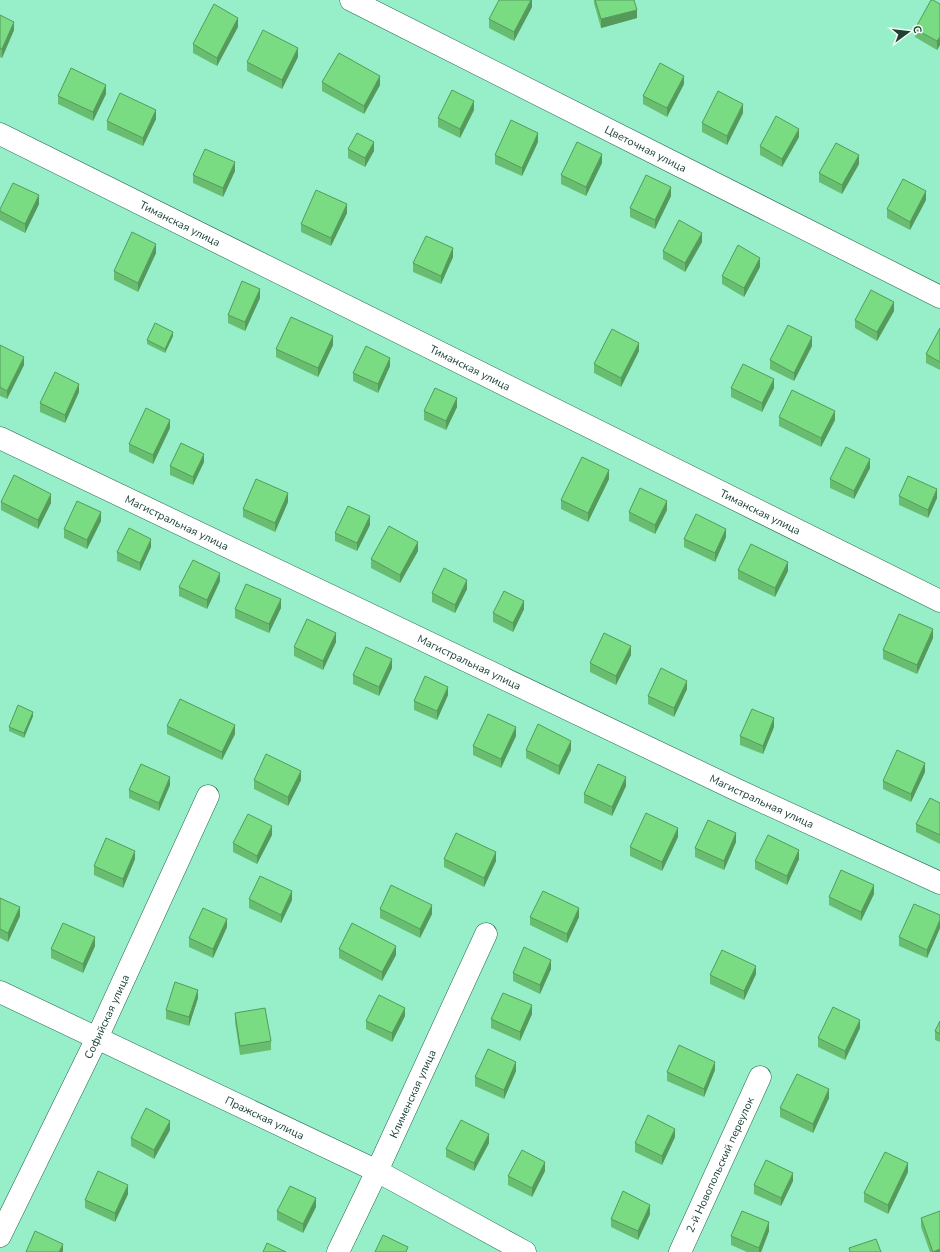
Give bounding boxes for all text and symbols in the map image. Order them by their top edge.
north arrow [888,12,928,52]
text: С [909,24,926,36]
street label: Цветочная улица [602,122,689,176]
street label: Тиманская улица [137,197,223,250]
street label: Тиманская улица [427,341,513,394]
street label: Тиманская улица [717,485,803,538]
street label: Магистральная улица [123,491,231,554]
street label: Магистральная улица [415,631,524,693]
street label: Магистральная улица [707,771,816,832]
street label: Софийская улица [80,972,133,1061]
street label: Клименская улица [386,1047,439,1140]
street label: Пражская улица [223,1092,307,1143]
street label: 2-й Новопольский переулок [682,1094,757,1235]

